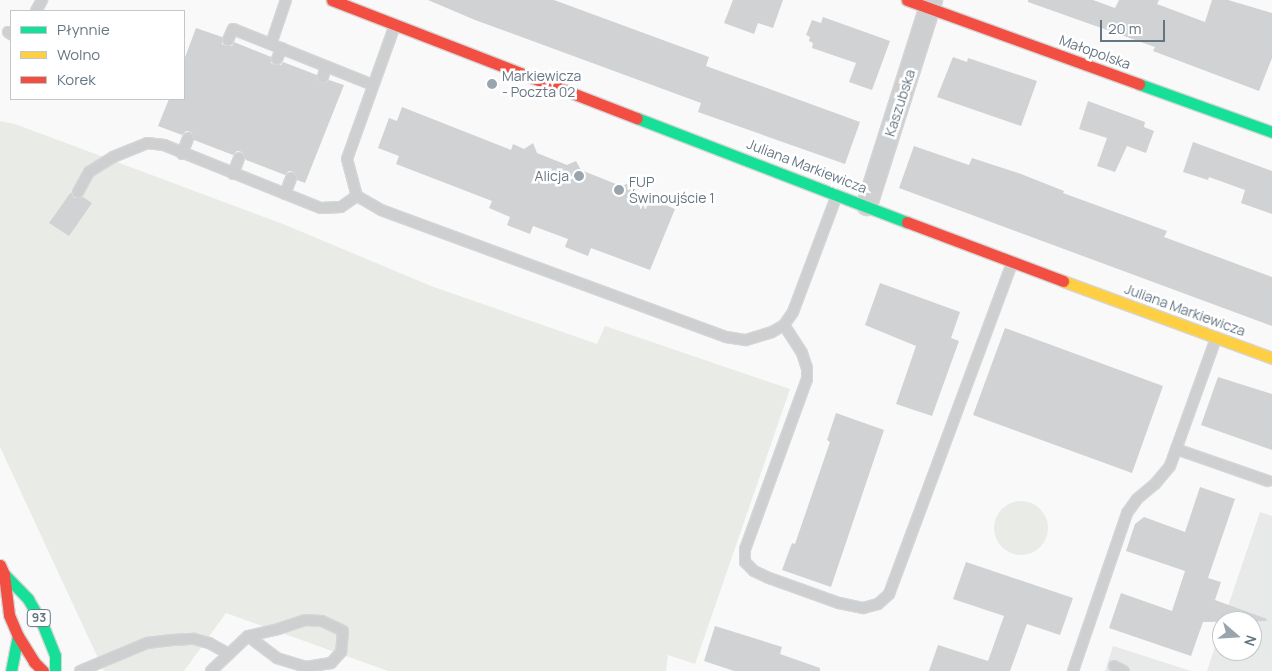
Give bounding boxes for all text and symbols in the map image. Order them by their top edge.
legend [10,10,185,100]
scale bar [1102,10,1167,42]
text: 20 m [1108,18,1141,39]
text: Płynnie [57,19,110,40]
street label: Małopolska [1057,31,1133,73]
text: Wolno [57,44,100,65]
street label: Kaszubska [881,67,919,139]
place label: Markiewicza - Poczta 02 [502,68,581,100]
text: Korek [57,69,96,90]
marker: Markiewicza - Poczta 02 [486,78,498,90]
street label: Juliana Markiewicza [745,135,869,197]
place label: Alicja [535,168,569,184]
marker: Alicja [573,170,585,182]
place label: FUP Świnoujście 1 [629,174,715,206]
marker: FUP Świnoujście 1 [613,184,625,196]
street label: Juliana Markiewicza [1122,280,1248,340]
road number: 93 [26,608,52,628]
north arrow [1212,611,1262,661]
text: N [1240,633,1261,649]

